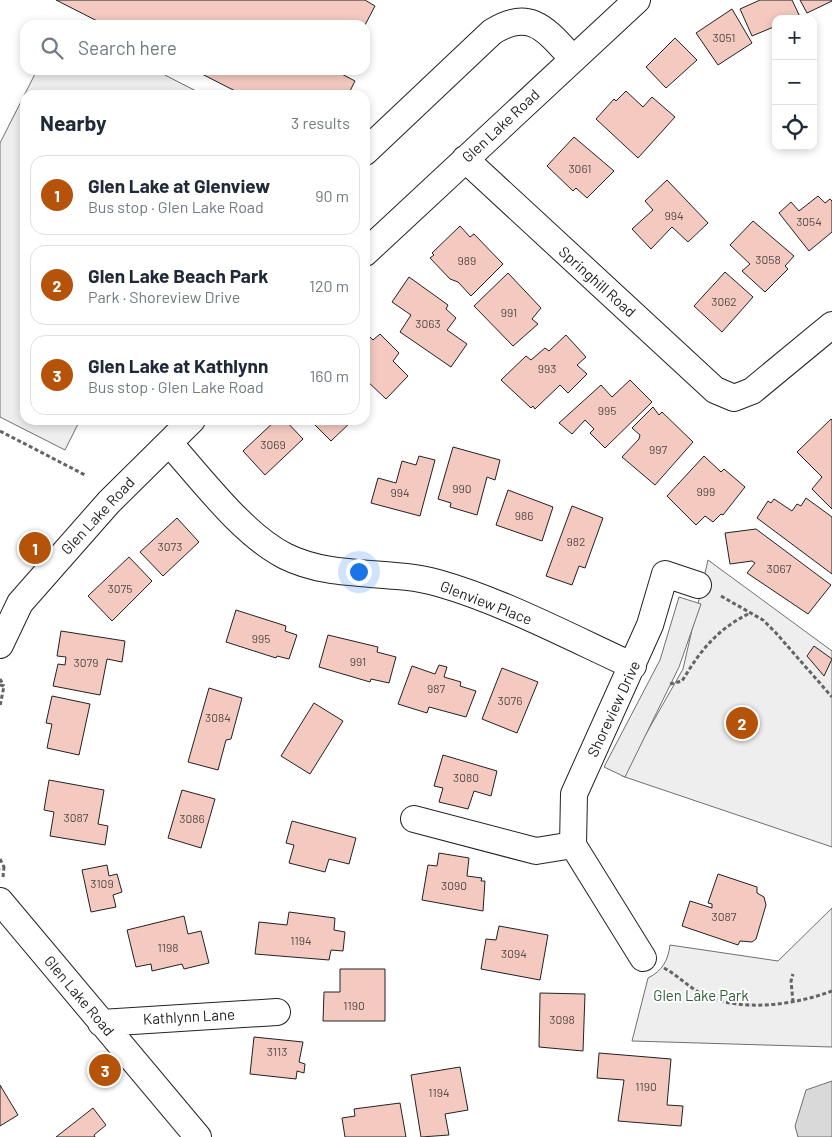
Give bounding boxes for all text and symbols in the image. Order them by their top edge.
map controls [772,15,817,150]
button: + [772,15,817,60]
search box [20,20,370,75]
house number: 3051 [713,30,736,44]
icon: search [38,34,66,62]
text: Search here [78,36,177,59]
button: − [772,60,817,105]
street label: Glen Lake Road [458,85,543,166]
button: locate [772,105,817,150]
text: Nearby [40,110,106,135]
text: 3 results [291,113,350,132]
house number: 3061 [568,161,592,175]
text: Glen Lake at Glenview [88,174,270,197]
text: 1 [54,186,60,205]
text: 90 m [315,186,349,205]
text: Bus stop · Glen Lake Road [88,197,264,216]
house number: 994 [664,208,684,222]
house number: 3054 [796,214,822,228]
street label: Springhill Road [555,242,640,321]
house number: 3058 [755,252,781,266]
house number: 989 [458,253,476,267]
text: Glen Lake Beach Park [88,264,268,287]
text: 2 [53,276,61,295]
text: 120 m [309,276,349,295]
text: Park · Shoreview Drive [88,287,240,306]
house number: 3062 [711,294,737,308]
house number: 991 [501,305,517,319]
house number: 3063 [415,316,441,330]
text: Glen Lake at Kathlynn [88,354,268,377]
house number: 993 [538,361,556,375]
text: 3 [53,366,61,385]
text: 160 m [310,366,349,385]
text: Bus stop · Glen Lake Road [88,377,264,396]
house number: 995 [598,403,616,417]
house number: 3069 [260,437,286,451]
house number: 997 [649,442,667,456]
street label: Glen Lake Road [57,473,138,558]
house number: 990 [452,481,472,495]
house number: 999 [697,484,715,498]
house number: 994 [390,485,410,499]
house number: 986 [515,508,533,522]
pin: 1 [19,529,51,567]
house number: 982 [567,534,585,548]
house number: 3073 [158,539,182,553]
your location [346,559,372,585]
house number: 3067 [767,561,792,575]
street label: Glenview Place [438,576,535,628]
house number: 3075 [108,581,132,595]
house number: 995 [252,631,270,645]
house number: 991 [350,654,366,668]
house number: 3079 [74,655,98,669]
street label: Shoreview Drive [583,658,643,760]
house number: 987 [427,681,445,695]
house number: 3076 [498,693,522,707]
pin: 2 [726,704,758,742]
house number: 3084 [205,710,231,724]
house number: 3080 [453,770,479,784]
house number: 3087 [64,810,89,824]
house number: 3086 [179,811,205,825]
house number: 3109 [90,876,114,890]
house number: 3090 [441,878,467,892]
house number: 3087 [712,909,737,923]
house number: 1194 [290,933,312,947]
house number: 1198 [158,940,178,954]
house number: 3094 [501,946,527,960]
street label: Glen Lake Road [41,952,119,1039]
park label: Glen Lake Park [653,986,749,1004]
house number: 1190 [343,998,365,1012]
street label: Kathlynn Lane [143,1005,235,1027]
house number: 3098 [549,1012,575,1026]
house number: 3113 [267,1044,287,1058]
pin: 3 [89,1051,121,1089]
house number: 1190 [635,1079,657,1093]
house number: 1194 [428,1085,450,1099]

